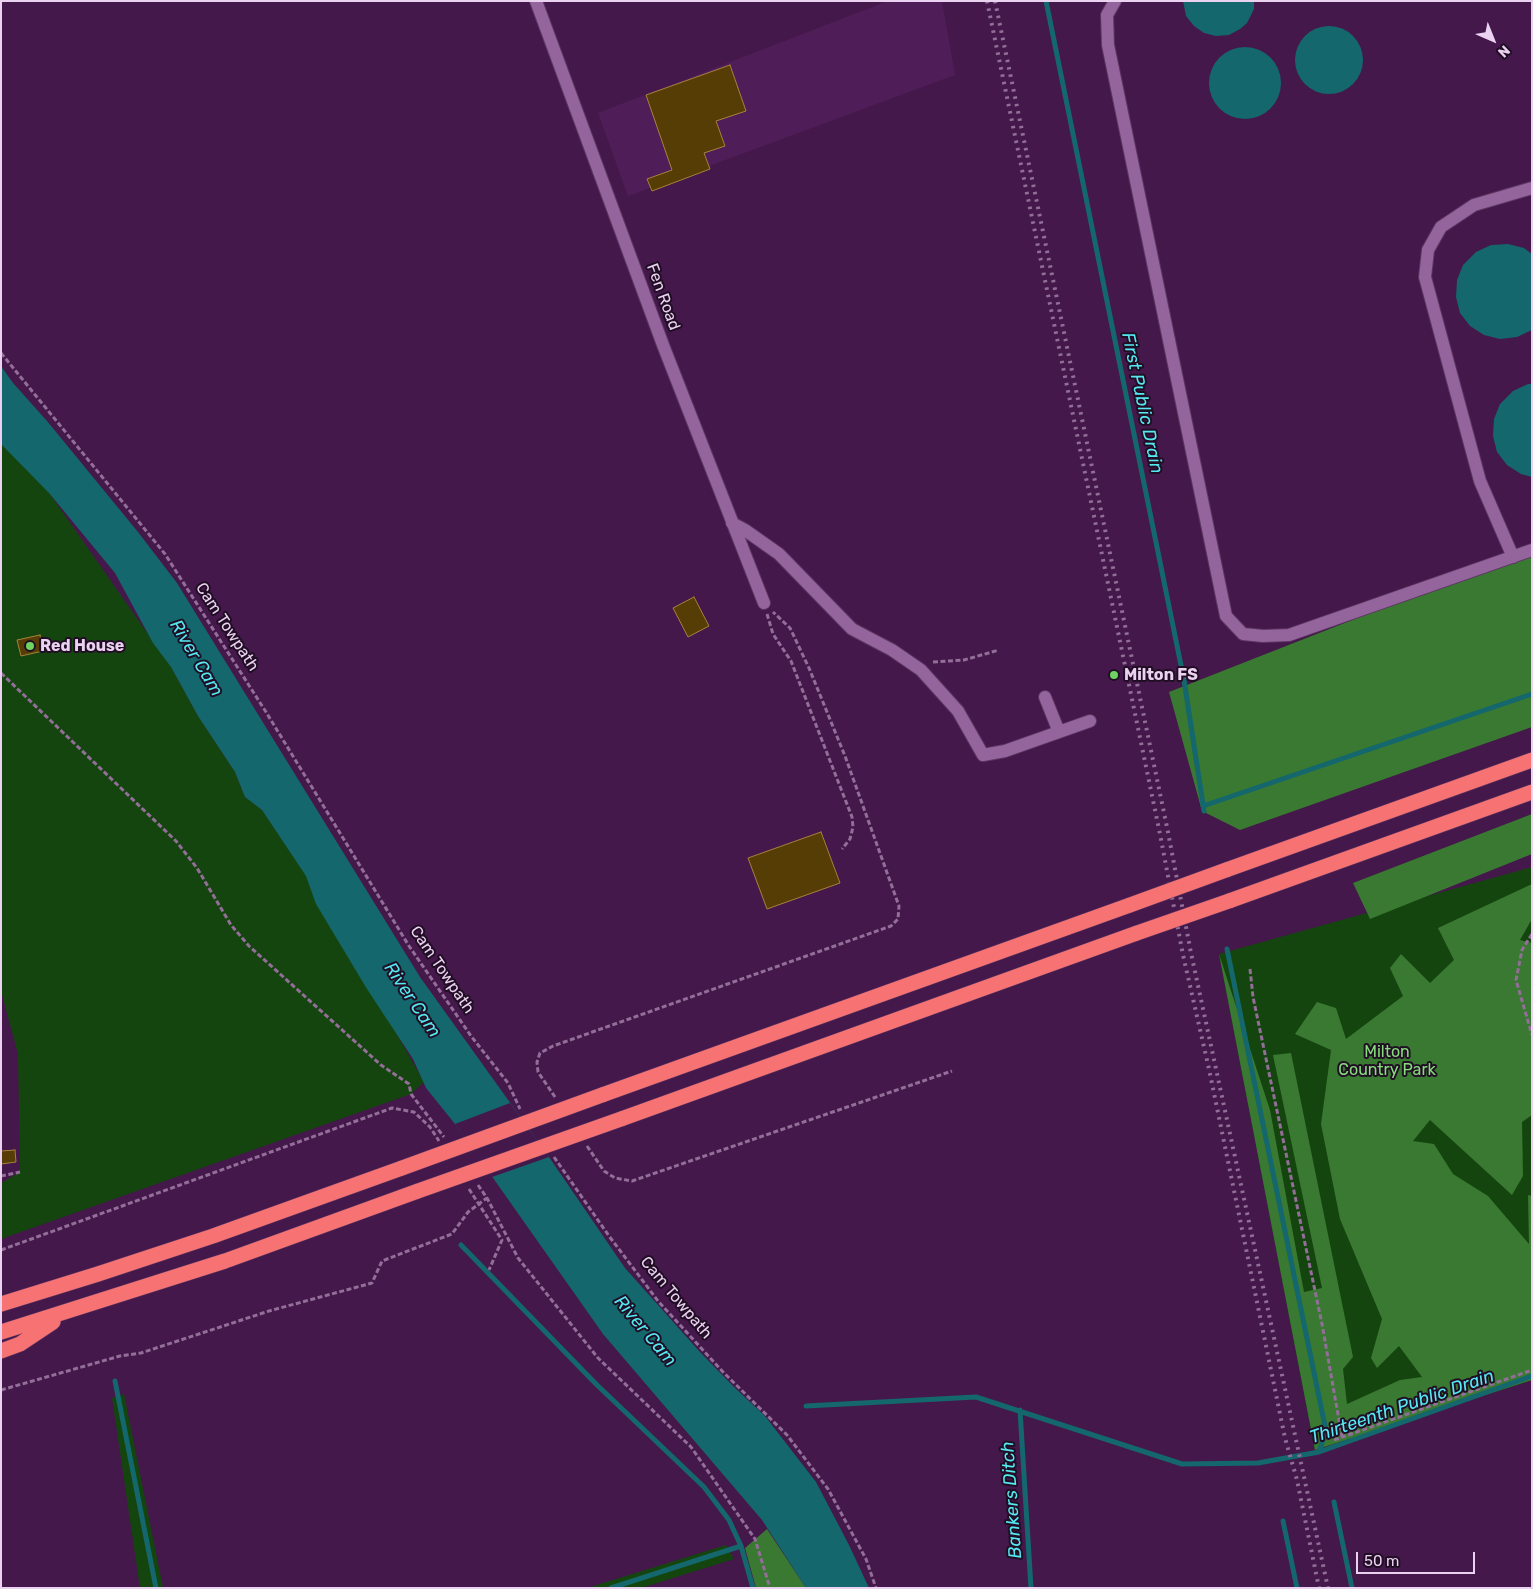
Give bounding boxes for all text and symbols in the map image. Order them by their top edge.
north arrow [1468,15,1518,65]
text: N [1494,42,1513,61]
street label: Fen Road [642,261,684,333]
water label: First Public Drain [1116,330,1168,476]
street label: Cam Towpath [191,579,263,675]
water label: River Cam [165,616,227,700]
place label: Red House [40,636,124,656]
marker: Red House [24,640,36,652]
place label: Milton FS [1124,665,1198,685]
marker: Milton FS [1108,669,1120,681]
street label: Cam Towpath [406,923,478,1017]
water label: River Cam [379,958,445,1042]
park label: Milton Country Park [1338,1042,1436,1080]
street label: Cam Towpath [636,1253,716,1343]
water label: River Cam [609,1291,681,1371]
water label: Thirteenth Public Drain [1307,1365,1497,1449]
water label: Bankers Ditch [997,1441,1027,1559]
scale bar [1358,1542,1477,1574]
text: 50 m [1364,1552,1399,1570]

